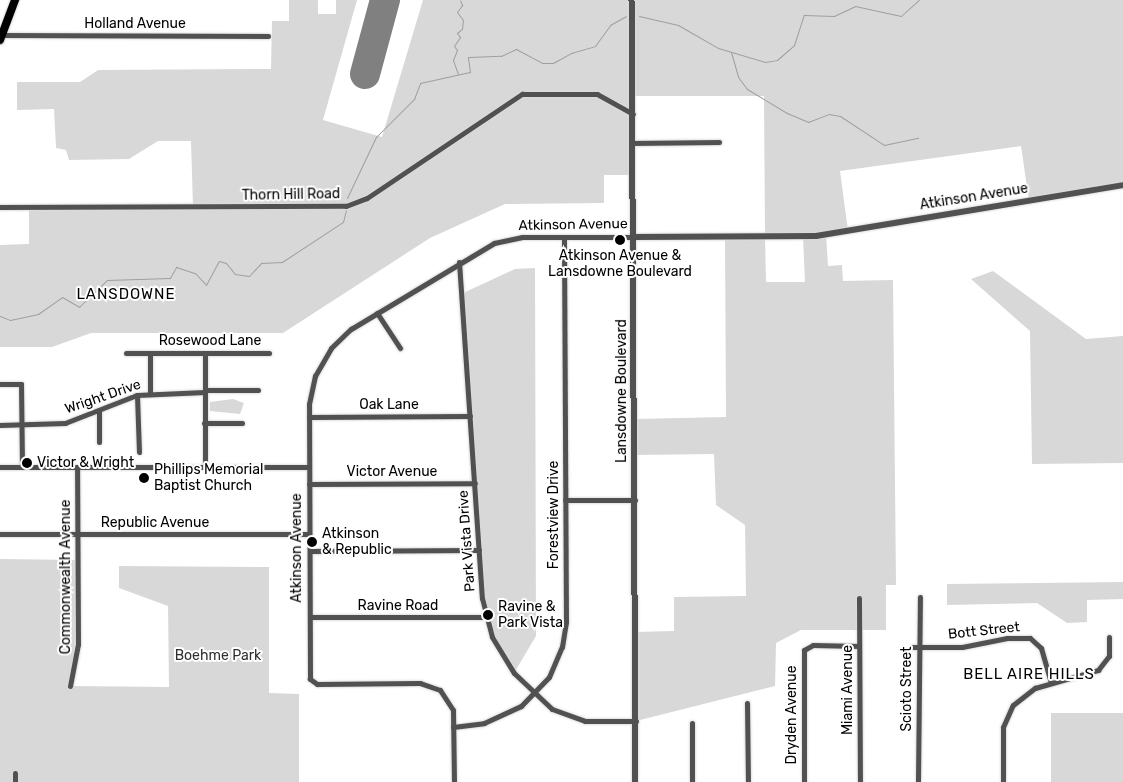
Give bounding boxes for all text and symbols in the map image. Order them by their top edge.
street label: Holland Avenue [84,16,186,32]
street label: Atkinson Avenue [919,180,1029,214]
street label: Thorn Hill Road [242,186,340,204]
street label: Atkinson Avenue [518,216,628,234]
marker: Atkinson Avenue & Lansdowne Boulevard [614,234,626,246]
place label: Atkinson Avenue & Lansdowne Boulevard [548,248,692,280]
district label: LANSDOWNE [75,286,177,304]
street label: Lansdowne Boulevard [614,319,630,463]
street label: Rosewood Lane [159,333,261,349]
street label: Wright Drive [63,376,143,418]
street label: Oak Lane [359,397,419,413]
place label: Victor & Wright [37,455,135,471]
marker: Victor & Wright [21,457,33,469]
street label: Forestview Drive [546,461,562,569]
place label: Phillips Memorial Baptist Church [154,462,263,494]
street label: Victor Avenue [346,464,438,480]
marker: Phillips Memorial Baptist Church [138,472,150,484]
street label: Park Vista Drive [455,489,479,593]
street label: Atkinson Avenue [289,493,305,603]
street label: Commonwealth Avenue [58,499,74,655]
street label: Republic Avenue [100,515,210,531]
place label: Atkinson & Republic [322,526,392,558]
marker: Atkinson & Republic [306,536,318,548]
street label: Ravine Road [358,598,438,614]
place label: Ravine & Park Vista [498,599,563,632]
marker: Ravine & Park Vista [482,609,494,621]
street label: Bott Street [947,619,1021,643]
street label: Miami Avenue [840,645,856,735]
street label: Scioto Street [899,646,915,732]
park label: Boehme Park [175,648,261,664]
street label: Dryden Avenue [784,665,800,765]
district label: BELL AIRE HILLS [961,666,1097,684]

